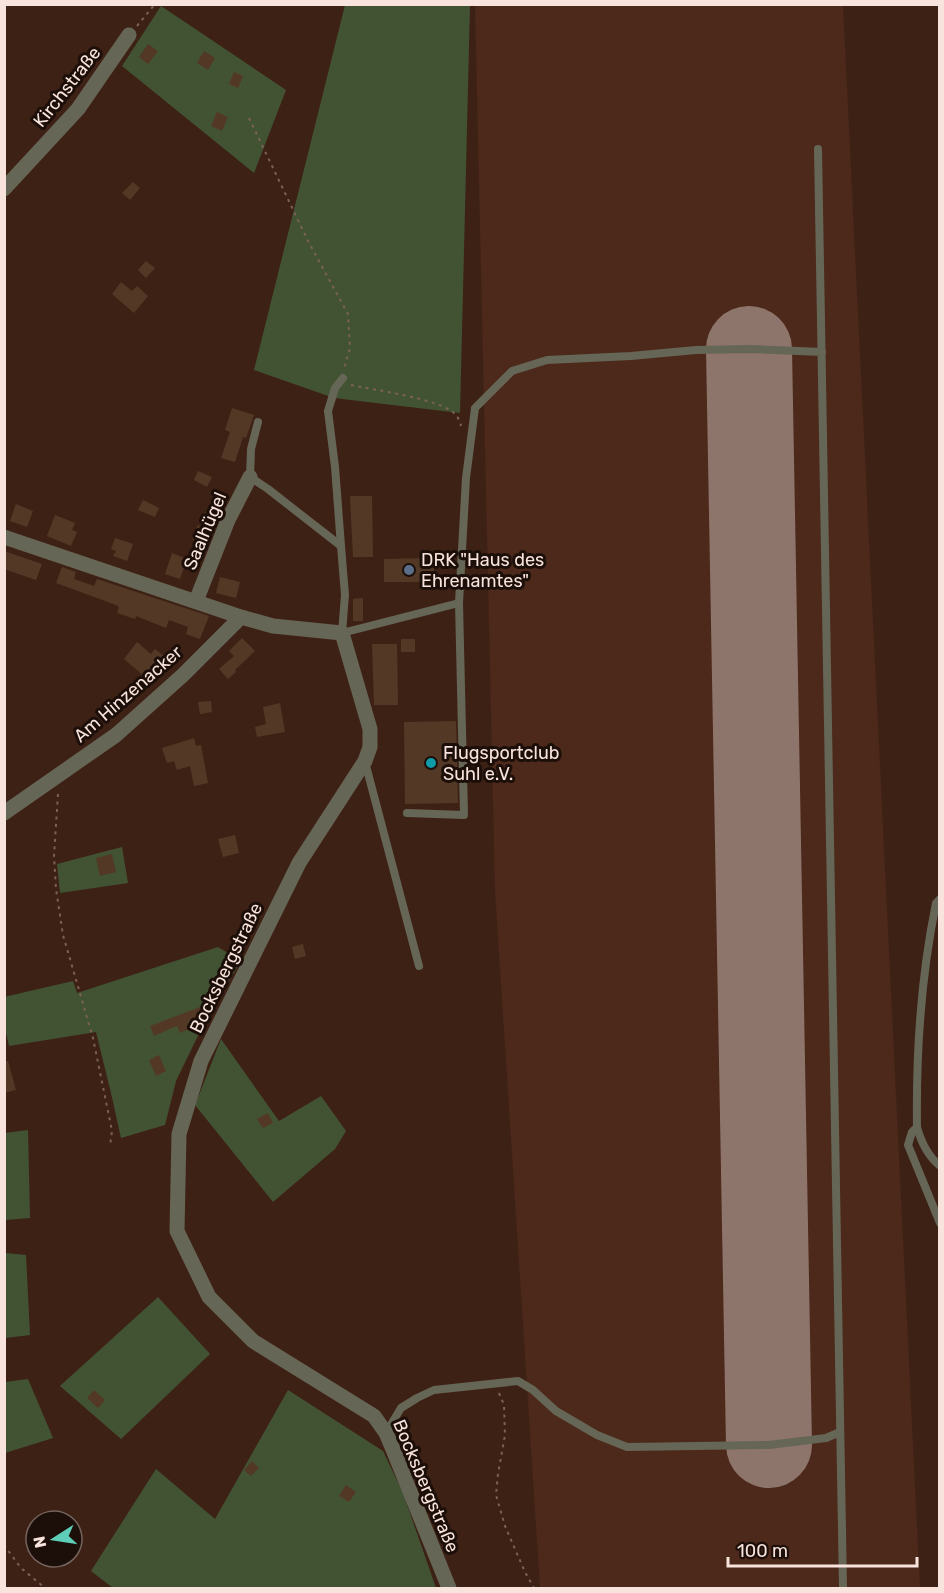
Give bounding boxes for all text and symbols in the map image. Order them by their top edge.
street label: Kirchstraße [29,42,105,132]
street label: Saalhügel [179,489,231,573]
place label: DRK "Haus des Ehrenamtes" [421,549,544,592]
marker: DRK "Haus des Ehrenamtes" [402,563,416,577]
street label: Am Hinzenacker [69,641,187,747]
place label: Flugsportclub Suhl e.V. [443,742,559,785]
marker: Flugsportclub Suhl e.V. [424,756,438,770]
street label: Bocksbergstraße [185,899,267,1037]
street label: Bocksbergstraße [388,1416,464,1556]
north arrow [24,1509,84,1569]
scale bar [728,1530,917,1568]
text: N [29,1534,50,1550]
text: 100 m [737,1540,788,1562]

